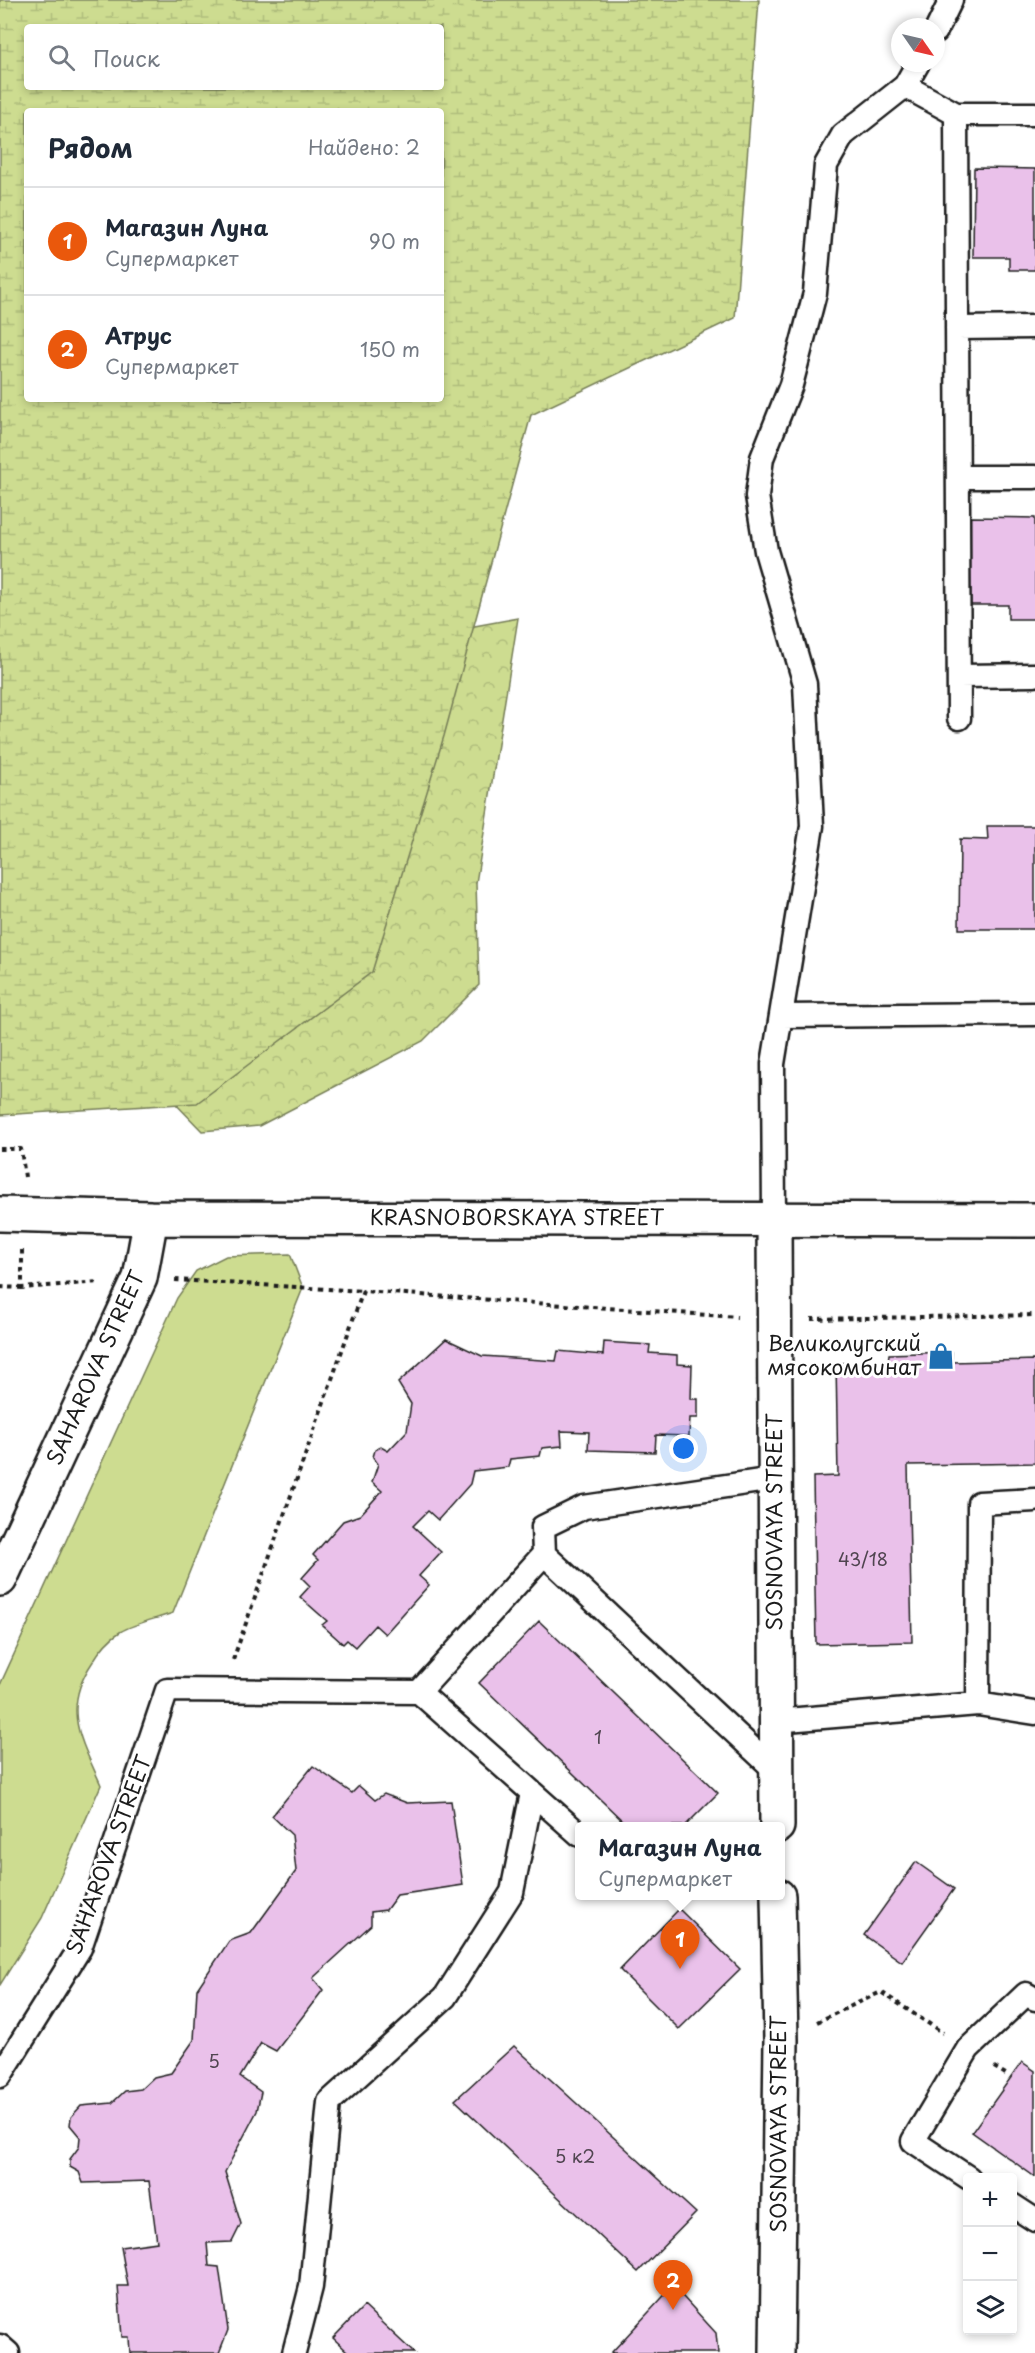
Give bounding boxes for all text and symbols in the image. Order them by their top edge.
north arrow [891,18,945,72]
search box [24,24,444,90]
icon: search [45,41,78,74]
text: Поиск [93,41,160,74]
text: Рядом [48,128,133,167]
text: Найдено: 2 [308,132,420,162]
text: Магазин Луна [105,210,268,243]
text: 1 [63,226,72,256]
text: 90 m [369,226,420,256]
text: Супермаркет [105,243,238,273]
text: Атрус [105,318,172,351]
text: 2 [60,334,75,364]
text: 150 m [360,334,420,364]
text: Супермаркет [105,351,238,381]
street label: KRASNOBORSKAYA STREET [370,1200,665,1232]
street label: SAHAROVA STREET [37,1264,152,1470]
place label: Великолугский мясокомбинат [768,1326,922,1382]
shop icon: Великолугский мясокомбинат [926,1341,956,1371]
street label: SOSNOVAYA STREET [757,1413,789,1631]
your location [669,1434,698,1463]
house number: 43/18 [838,1545,888,1572]
house number: 1 [594,1723,602,1750]
street label: SAHAROVA STREET [56,1749,158,1959]
popup [575,1822,785,1900]
text: Магазин Луна [598,1830,762,1863]
text: Супермаркет [598,1863,732,1893]
pin: 1 [660,1920,700,1969]
street label: SOSNOVAYA STREET [761,2015,793,2233]
house number: 5 [208,2047,220,2074]
house number: 5 к2 [555,2142,595,2169]
map controls [963,2173,1017,2335]
button: + [963,2173,1017,2227]
button: − [963,2227,1017,2281]
pin: 2 [654,2260,692,2310]
button: layers [963,2281,1017,2335]

